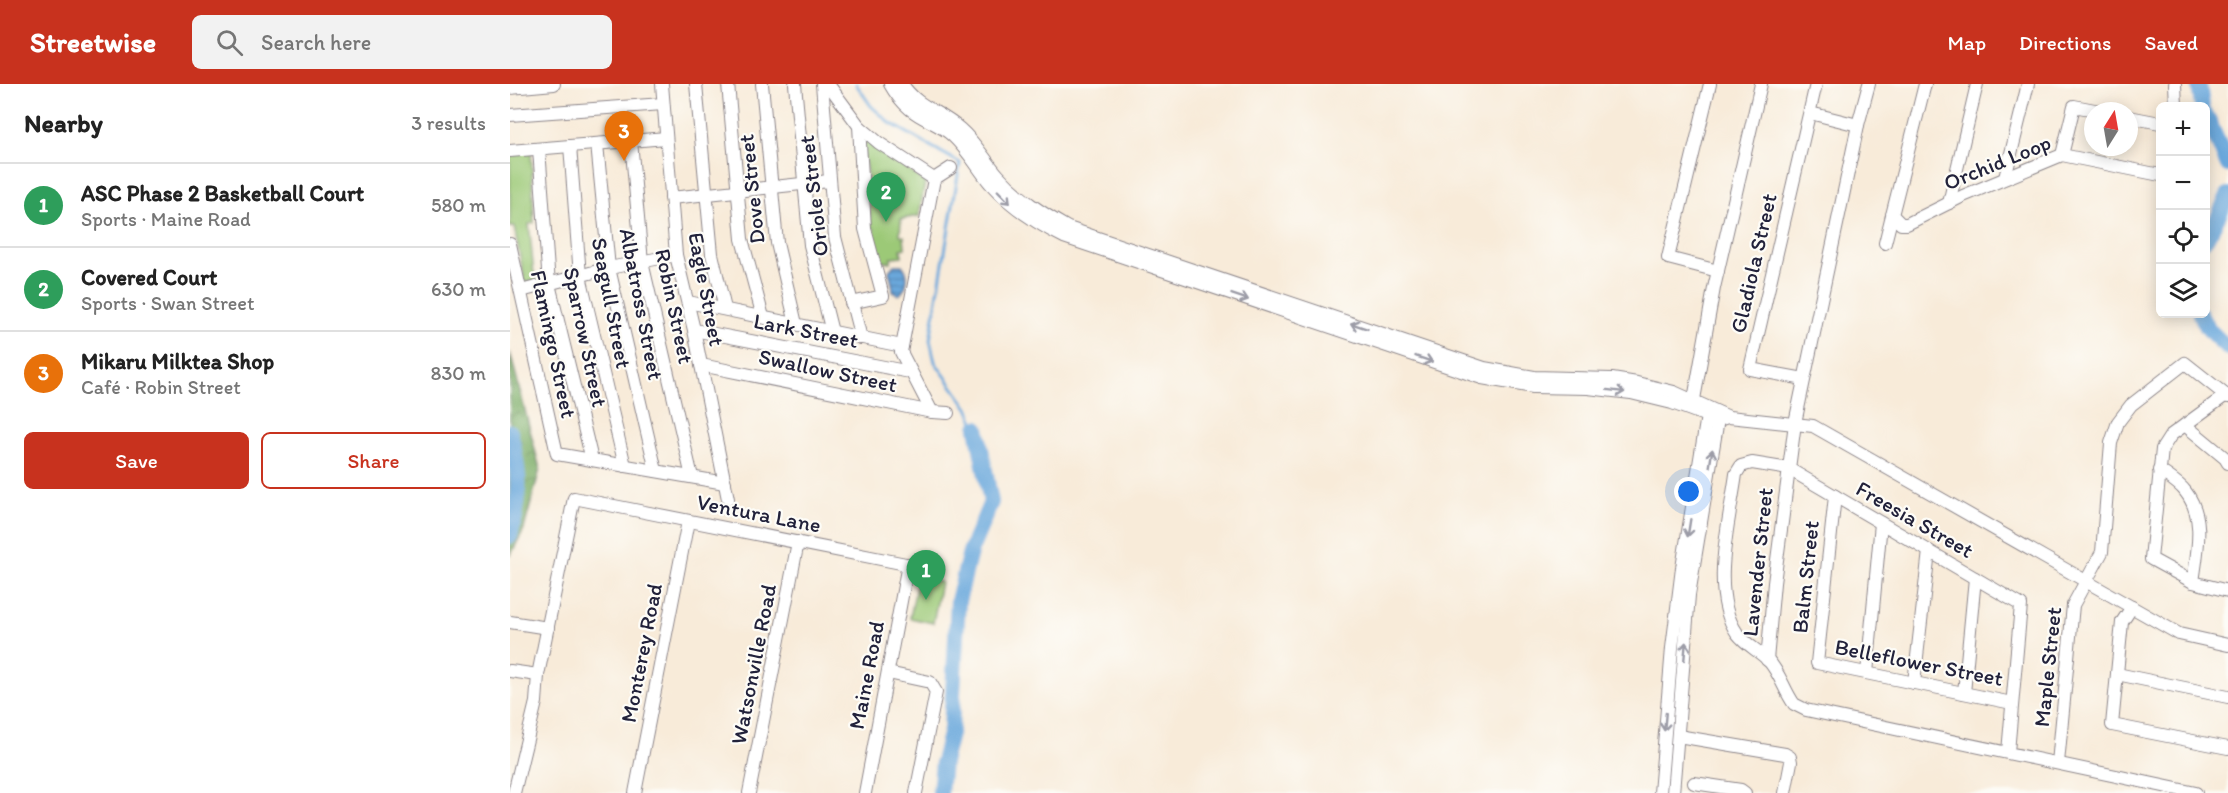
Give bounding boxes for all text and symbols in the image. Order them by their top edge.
search box [192,15,612,69]
text: Streetwise [30,25,156,59]
icon: search [213,26,246,59]
text: Search here [261,29,371,56]
text: Map [1948,30,1986,55]
text: Directions [2019,30,2111,55]
text: Saved [2144,30,2198,55]
north arrow [2084,102,2138,156]
map controls [2156,102,2210,318]
button: + [2156,102,2210,156]
text: Nearby [24,107,103,139]
text: 3 results [411,111,486,135]
pin: 3 [604,112,644,161]
street label: Orchid Loop [1940,129,2055,196]
street label: Dove Street [732,133,771,245]
street label: Oriole Street [793,134,834,258]
button: − [2156,156,2210,210]
pin: 2 [866,172,905,222]
text: ASC Phase 2 Basketball Court [81,180,364,207]
one-way arrow [997,190,1012,205]
street label: Gladiola Street [1724,191,1783,335]
text: 1 [39,193,48,217]
text: 580 m [431,193,486,217]
text: Sports · Maine Road [81,207,251,231]
button: locate [2156,210,2210,264]
street label: Albatross Street [614,226,669,382]
street label: Eagle Street [682,230,731,348]
street label: Seagull Street [586,235,637,371]
street label: Robin Street [649,246,700,366]
text: Covered Court [81,264,217,291]
button: layers [2156,264,2210,318]
street label: Sparrow Street [558,265,614,410]
street label: Flamingo Street [525,268,582,421]
text: 2 [38,277,49,301]
text: 630 m [431,277,486,301]
text: Sports · Swan Street [81,291,254,315]
one-way arrow [1230,292,1249,303]
street label: Lark Street [751,307,861,354]
one-way arrow [1350,320,1369,331]
street label: Swallow Street [756,343,900,398]
text: Mikaru Milktea Shop [81,348,274,375]
one-way arrow [1415,355,1433,366]
text: 3 [38,361,49,385]
text: 830 m [431,361,486,385]
text: Café · Robin Street [81,375,241,399]
one-way arrow [1605,386,1625,397]
button: Save [24,432,249,489]
button: Share [261,432,486,489]
one-way arrow [1706,449,1717,468]
street label: Freesia Street [1851,475,1978,564]
your location [1674,477,1703,506]
street label: Lavender Street [1736,486,1779,638]
street label: Ventura Lane [695,488,823,539]
one-way arrow [1683,518,1694,538]
street label: Balm Street [1786,519,1825,635]
pin: 1 [906,550,946,600]
street label: Monterey Road [615,581,668,725]
street label: Watsonville Road [725,582,782,747]
street label: Maple Street [2028,606,2067,728]
street label: Maine Road [843,618,890,732]
street label: Belleflower Street [1833,633,2005,692]
one-way arrow [1680,642,1691,661]
one-way arrow [1659,711,1670,731]

